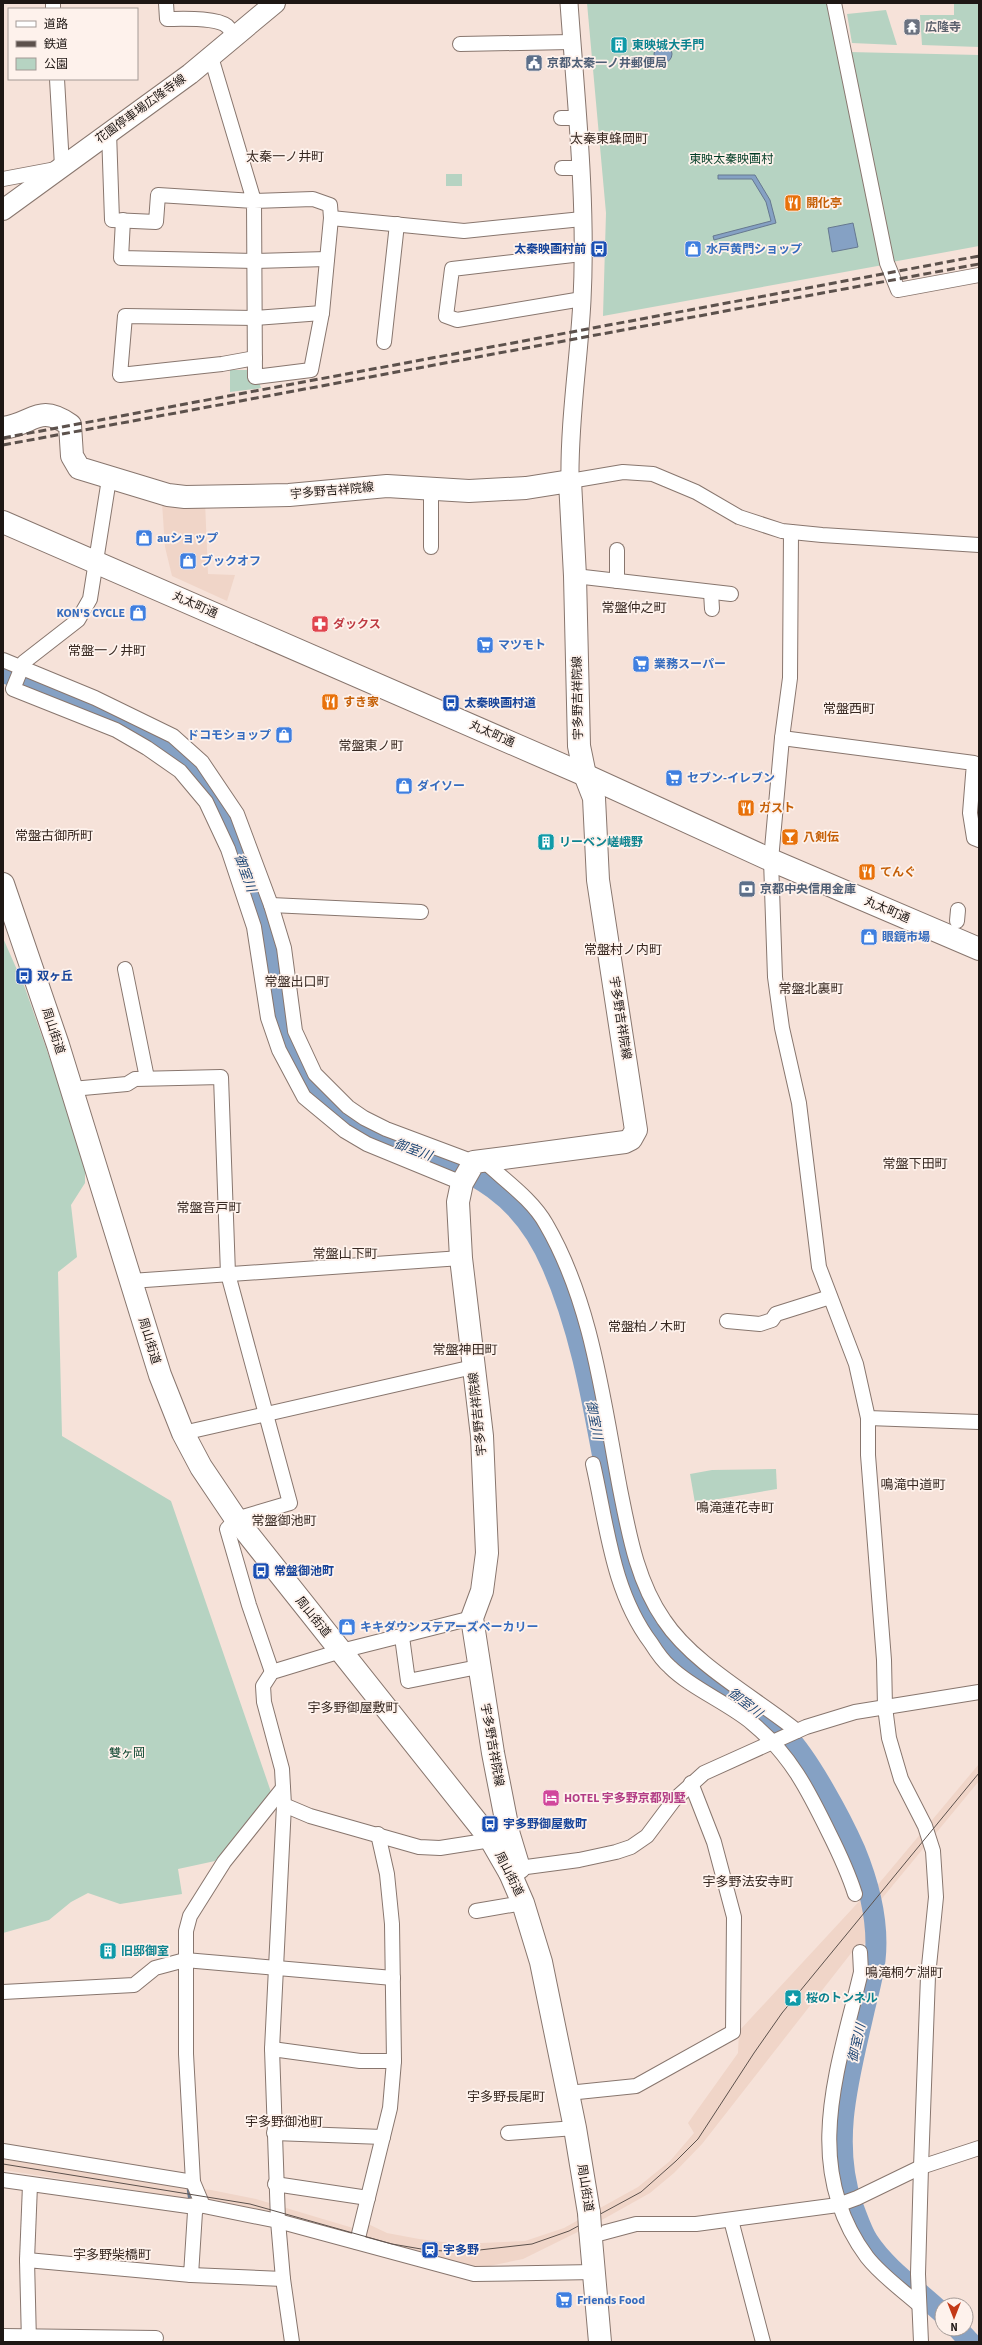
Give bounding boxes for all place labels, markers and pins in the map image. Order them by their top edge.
temple icon: 広隆寺 [902,17,922,37]
place label: 広隆寺 [925,19,961,36]
building icon: 東映城大手門 [609,35,629,55]
place label: 東映城大手門 [632,37,704,54]
public building icon: 京都太秦一ノ井郵便局 [524,53,544,73]
place label: 京都太秦一ノ井郵便局 [547,55,667,72]
restaurant icon: 開化亭 [783,193,803,213]
place label: 開化亭 [806,195,842,212]
bus stop icon: 太秦映画村前 [589,239,609,259]
shop icon: 水戸黄門ショップ [683,239,703,259]
place label: 太秦映画村前 [514,241,586,258]
place label: 水戸黄門ショップ [706,241,802,258]
shop icon: auショップ [134,528,154,548]
place label: auショップ [157,530,218,547]
shop icon: ブックオフ [178,551,198,571]
place label: ブックオフ [201,553,261,570]
shop icon: KON'S CYCLE [128,603,148,623]
place label: KON'S CYCLE [57,605,125,622]
pharmacy icon: ダックス [310,614,330,634]
place label: ダックス [333,616,381,633]
supermarket icon: マツモト [475,635,495,655]
place label: マツモト [498,637,546,654]
supermarket icon: 業務スーパー [631,654,651,674]
place label: 業務スーパー [654,656,726,673]
restaurant icon: すき家 [320,692,340,712]
bus stop icon: 太秦映画村道 [441,693,461,713]
place label: すき家 [343,694,379,711]
place label: 太秦映画村道 [464,695,536,712]
shop icon: ドコモショップ [274,725,294,745]
place label: ドコモショップ [187,727,271,744]
supermarket icon: セブン-イレブン [664,768,684,788]
place label: セブン-イレブン [687,770,775,787]
shop icon: ダイソー [394,776,414,796]
place label: ダイソー [417,778,465,795]
restaurant icon: ガスト [736,798,756,818]
place label: ガスト [759,800,795,817]
bar icon: 八剣伝 [780,827,800,847]
place label: 八剣伝 [803,829,839,846]
building icon: リーベン嵯峨野 [536,832,556,852]
place label: リーベン嵯峨野 [559,834,643,851]
restaurant icon: てんぐ [857,862,877,882]
place label: てんぐ [880,864,916,881]
bank icon: 京都中央信用金庫 [737,879,757,899]
place label: 京都中央信用金庫 [760,881,856,898]
shop icon: 眼鏡市場 [859,927,879,947]
place label: 眼鏡市場 [882,929,930,946]
bus stop icon: 双ヶ丘 [14,966,34,986]
place label: 双ヶ丘 [37,968,73,985]
bus stop icon: 常盤御池町 [251,1561,271,1581]
place label: 常盤御池町 [274,1563,334,1580]
shop icon: キキダウンステアーズベーカリー [337,1617,357,1637]
place label: キキダウンステアーズベーカリー [360,1619,538,1636]
hotel icon: HOTEL 宇多野京都別墅 [541,1788,561,1808]
place label: HOTEL 宇多野京都別墅 [564,1790,686,1807]
bus stop icon: 宇多野御屋敷町 [480,1814,500,1834]
place label: 宇多野御屋敷町 [503,1816,587,1833]
building icon: 旧邸御室 [98,1941,118,1961]
place label: 旧邸御室 [121,1943,169,1960]
place icon: 桜のトンネル [783,1988,803,2008]
place label: 桜のトンネル [806,1990,878,2007]
station icon: 宇多野 [420,2240,440,2260]
place label: 宇多野 [443,2242,479,2259]
supermarket icon: Friends Food [554,2290,574,2310]
place label: Friends Food [577,2292,645,2309]

